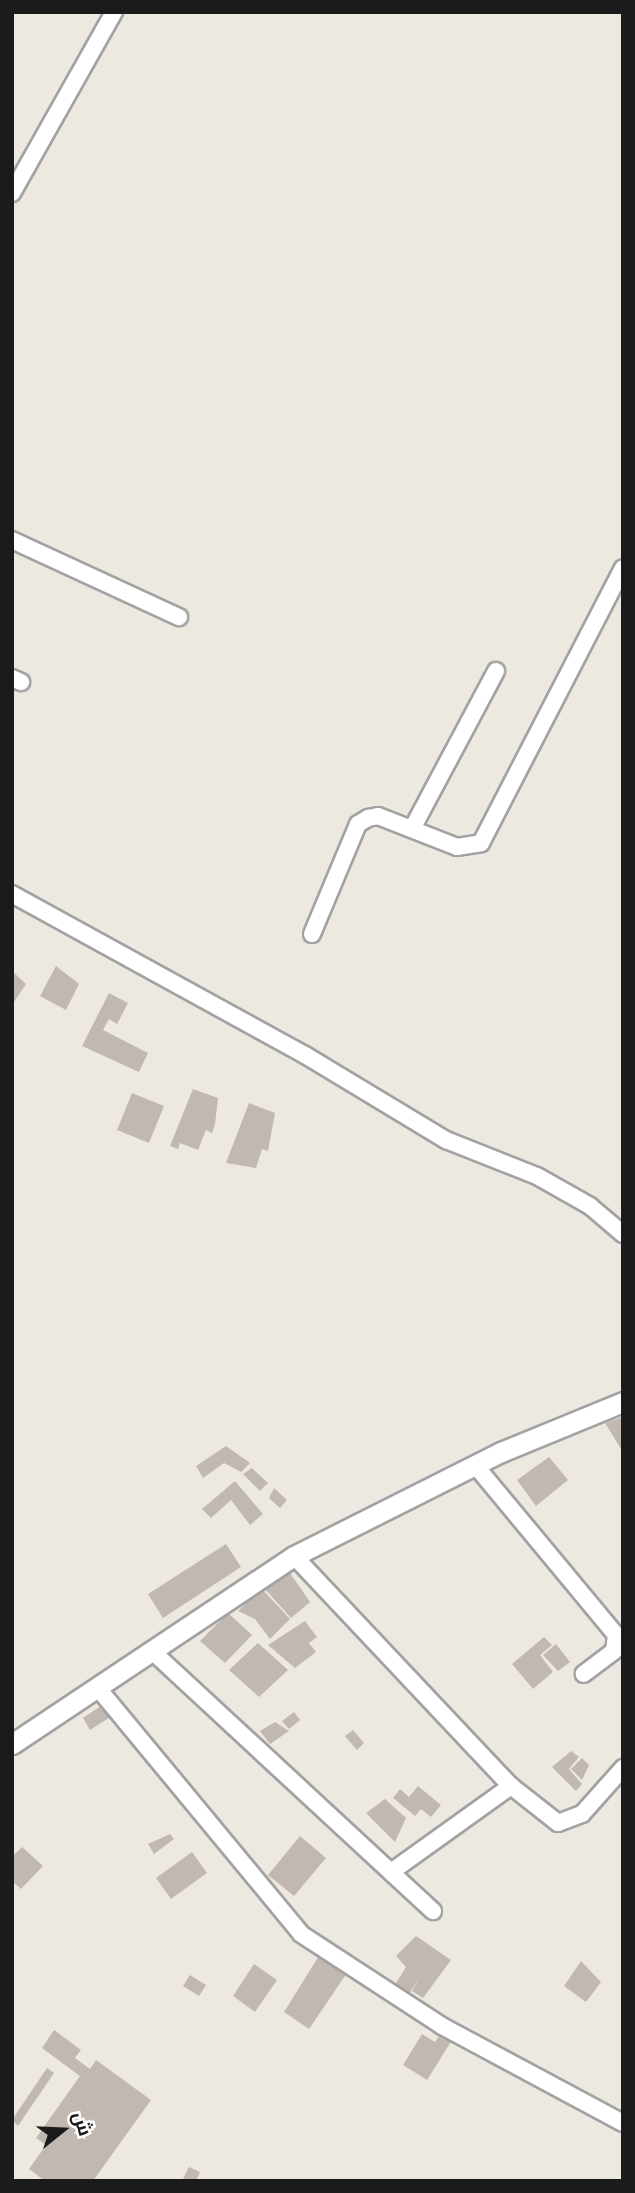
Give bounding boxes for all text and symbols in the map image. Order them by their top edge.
north arrow [28,2095,98,2165]
text: ش [67,2108,99,2139]

